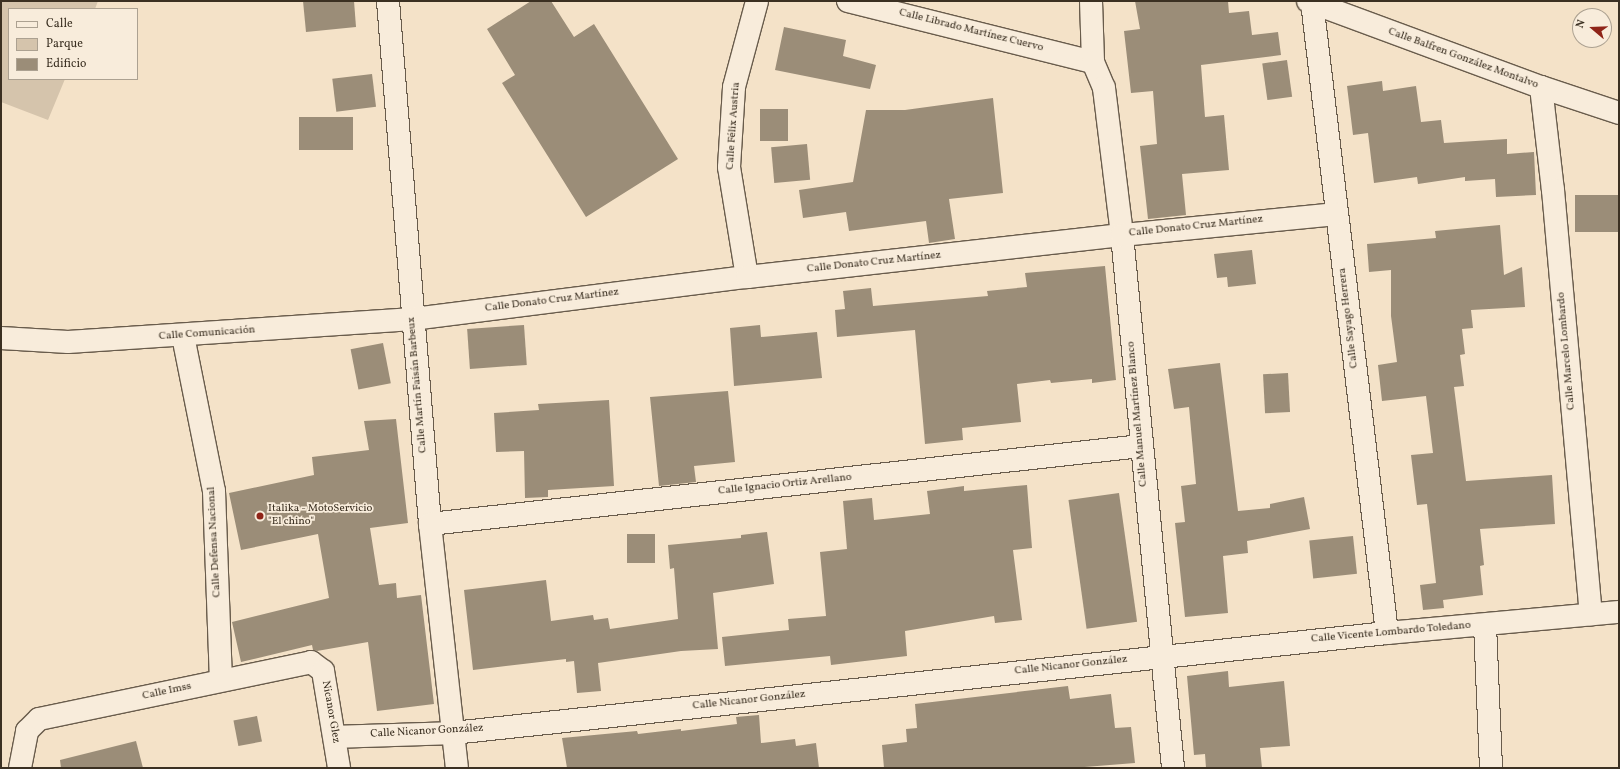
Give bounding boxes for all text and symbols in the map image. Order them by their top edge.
street label: Calle Librado Martínez Cuervo [897,7,1045,55]
legend [8,8,138,80]
north arrow [1572,8,1612,48]
text: Calle [46,16,73,32]
text: N [1573,18,1590,30]
street label: Calle Balfren González Montalvo [1386,26,1540,92]
text: Parque [46,36,83,52]
text: Edificio [46,56,86,72]
street label: Calle Félix Austria [724,82,744,170]
street label: Calle Donato Cruz Martínez [1128,213,1264,241]
street label: Calle Donato Cruz Martínez [806,249,942,277]
street label: Calle Sayago Herrera [1336,267,1362,369]
street label: Calle Donato Cruz Martínez [484,286,620,316]
street label: Calle Marcelo Lombardo [1555,291,1579,411]
street label: Calle Martín Faisán Barbeux [405,316,431,454]
street label: Calle Comunicación [158,324,256,344]
street label: Calle Manuel Martínez Blanco [1125,341,1151,487]
street label: Calle Ignacio Ortiz Arellano [718,471,852,499]
street label: Calle Defensa Nacional [206,486,224,598]
place label: Italika - MotoServicio "El chino" [268,503,373,529]
marker: Italika - MotoServicio "El chino" [255,511,265,521]
street label: Calle Vicente Lombardo Toledano [1310,619,1472,647]
street label: Calle Nicanor González [1014,654,1128,678]
street label: Calle Imss [141,680,193,704]
street label: Nicanor Glez [318,680,342,744]
street label: Calle Nicanor González [692,689,806,713]
street label: Calle Nicanor González [370,722,484,742]

